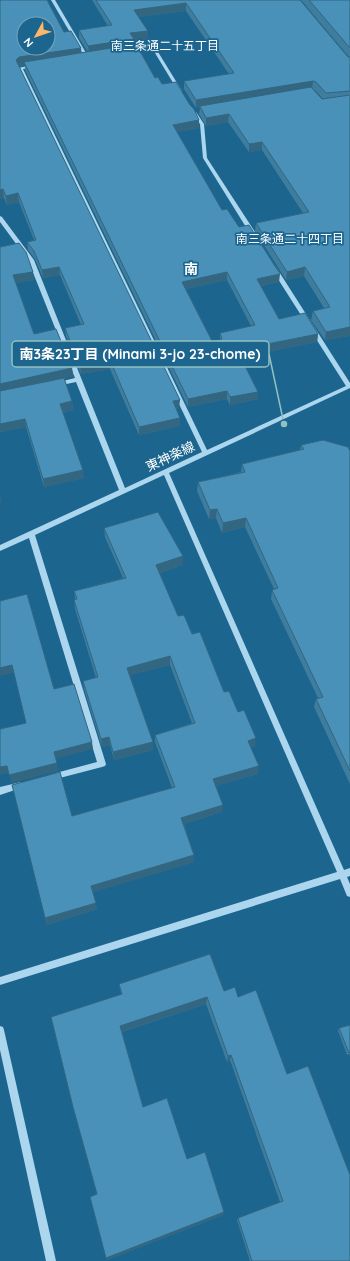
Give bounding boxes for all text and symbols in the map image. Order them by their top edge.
north arrow [16,16,56,56]
text: N [20,35,36,50]
district label: 南三条通二十五丁目 [111,38,219,53]
district label: 南三条通二十四丁目 [236,231,344,246]
district label: 南 [184,260,198,278]
callout: 南3条23丁目 (Minami 3-jo 23-chome) [12,341,269,367]
text: 南3条23丁目 (Minami 3-jo 23-chome) [20,345,260,363]
street label: 東神楽線 [143,438,197,474]

